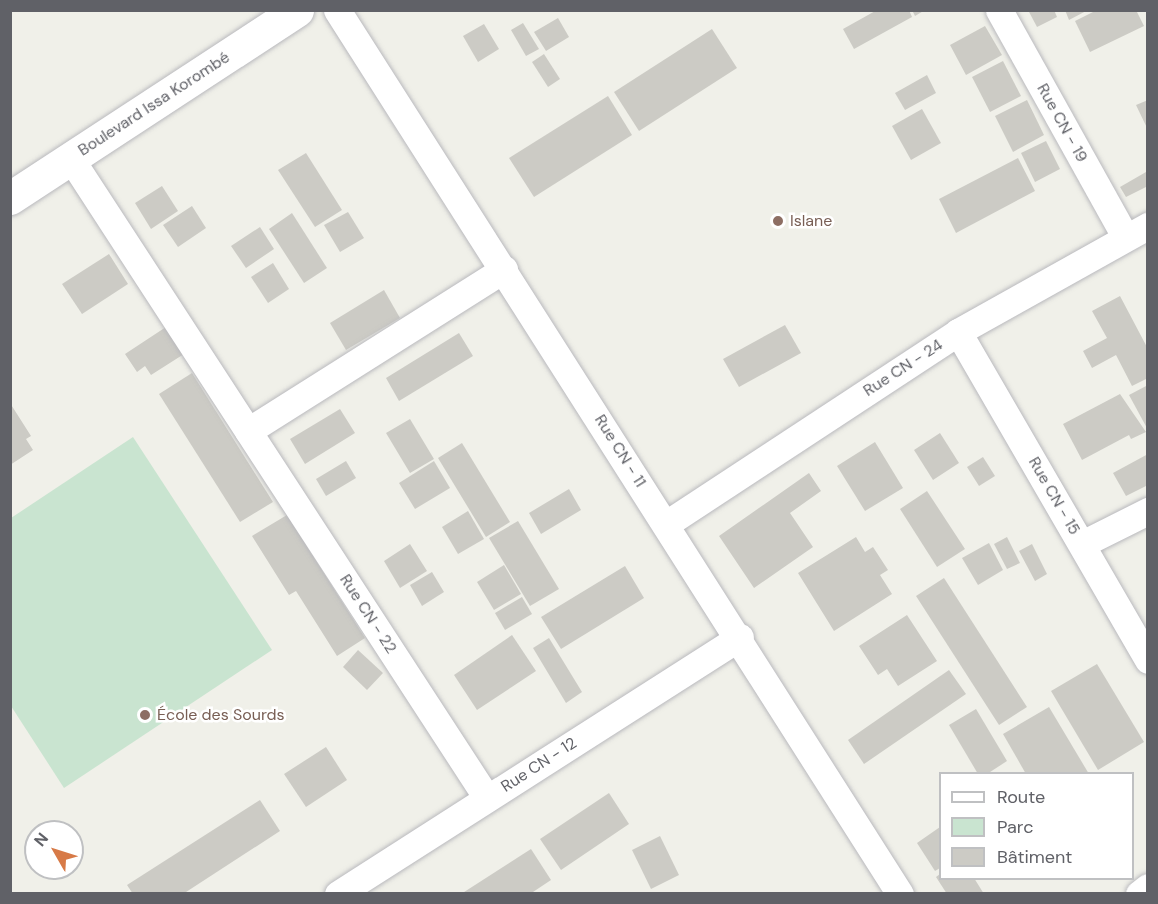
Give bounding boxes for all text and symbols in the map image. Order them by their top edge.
street label: Boulevard Issa Korombé [75,48,233,160]
street label: Rue CN - 19 [1033,80,1091,166]
place label: Islane [790,211,832,231]
marker: Islane [771,214,785,228]
street label: Rue CN - 24 [860,335,946,401]
street label: Rue CN - 11 [590,411,650,491]
street label: Rue CN - 15 [1024,454,1084,538]
street label: Rue CN - 22 [335,571,401,657]
place label: École des Sourds [157,705,285,725]
marker: École des Sourds [138,708,152,722]
street label: Rue CN - 12 [498,734,580,796]
legend [939,772,1134,880]
text: Route [997,785,1045,809]
text: Parc [997,815,1033,839]
north arrow [24,820,84,880]
text: N [29,828,53,851]
text: Bâtiment [997,845,1072,869]

